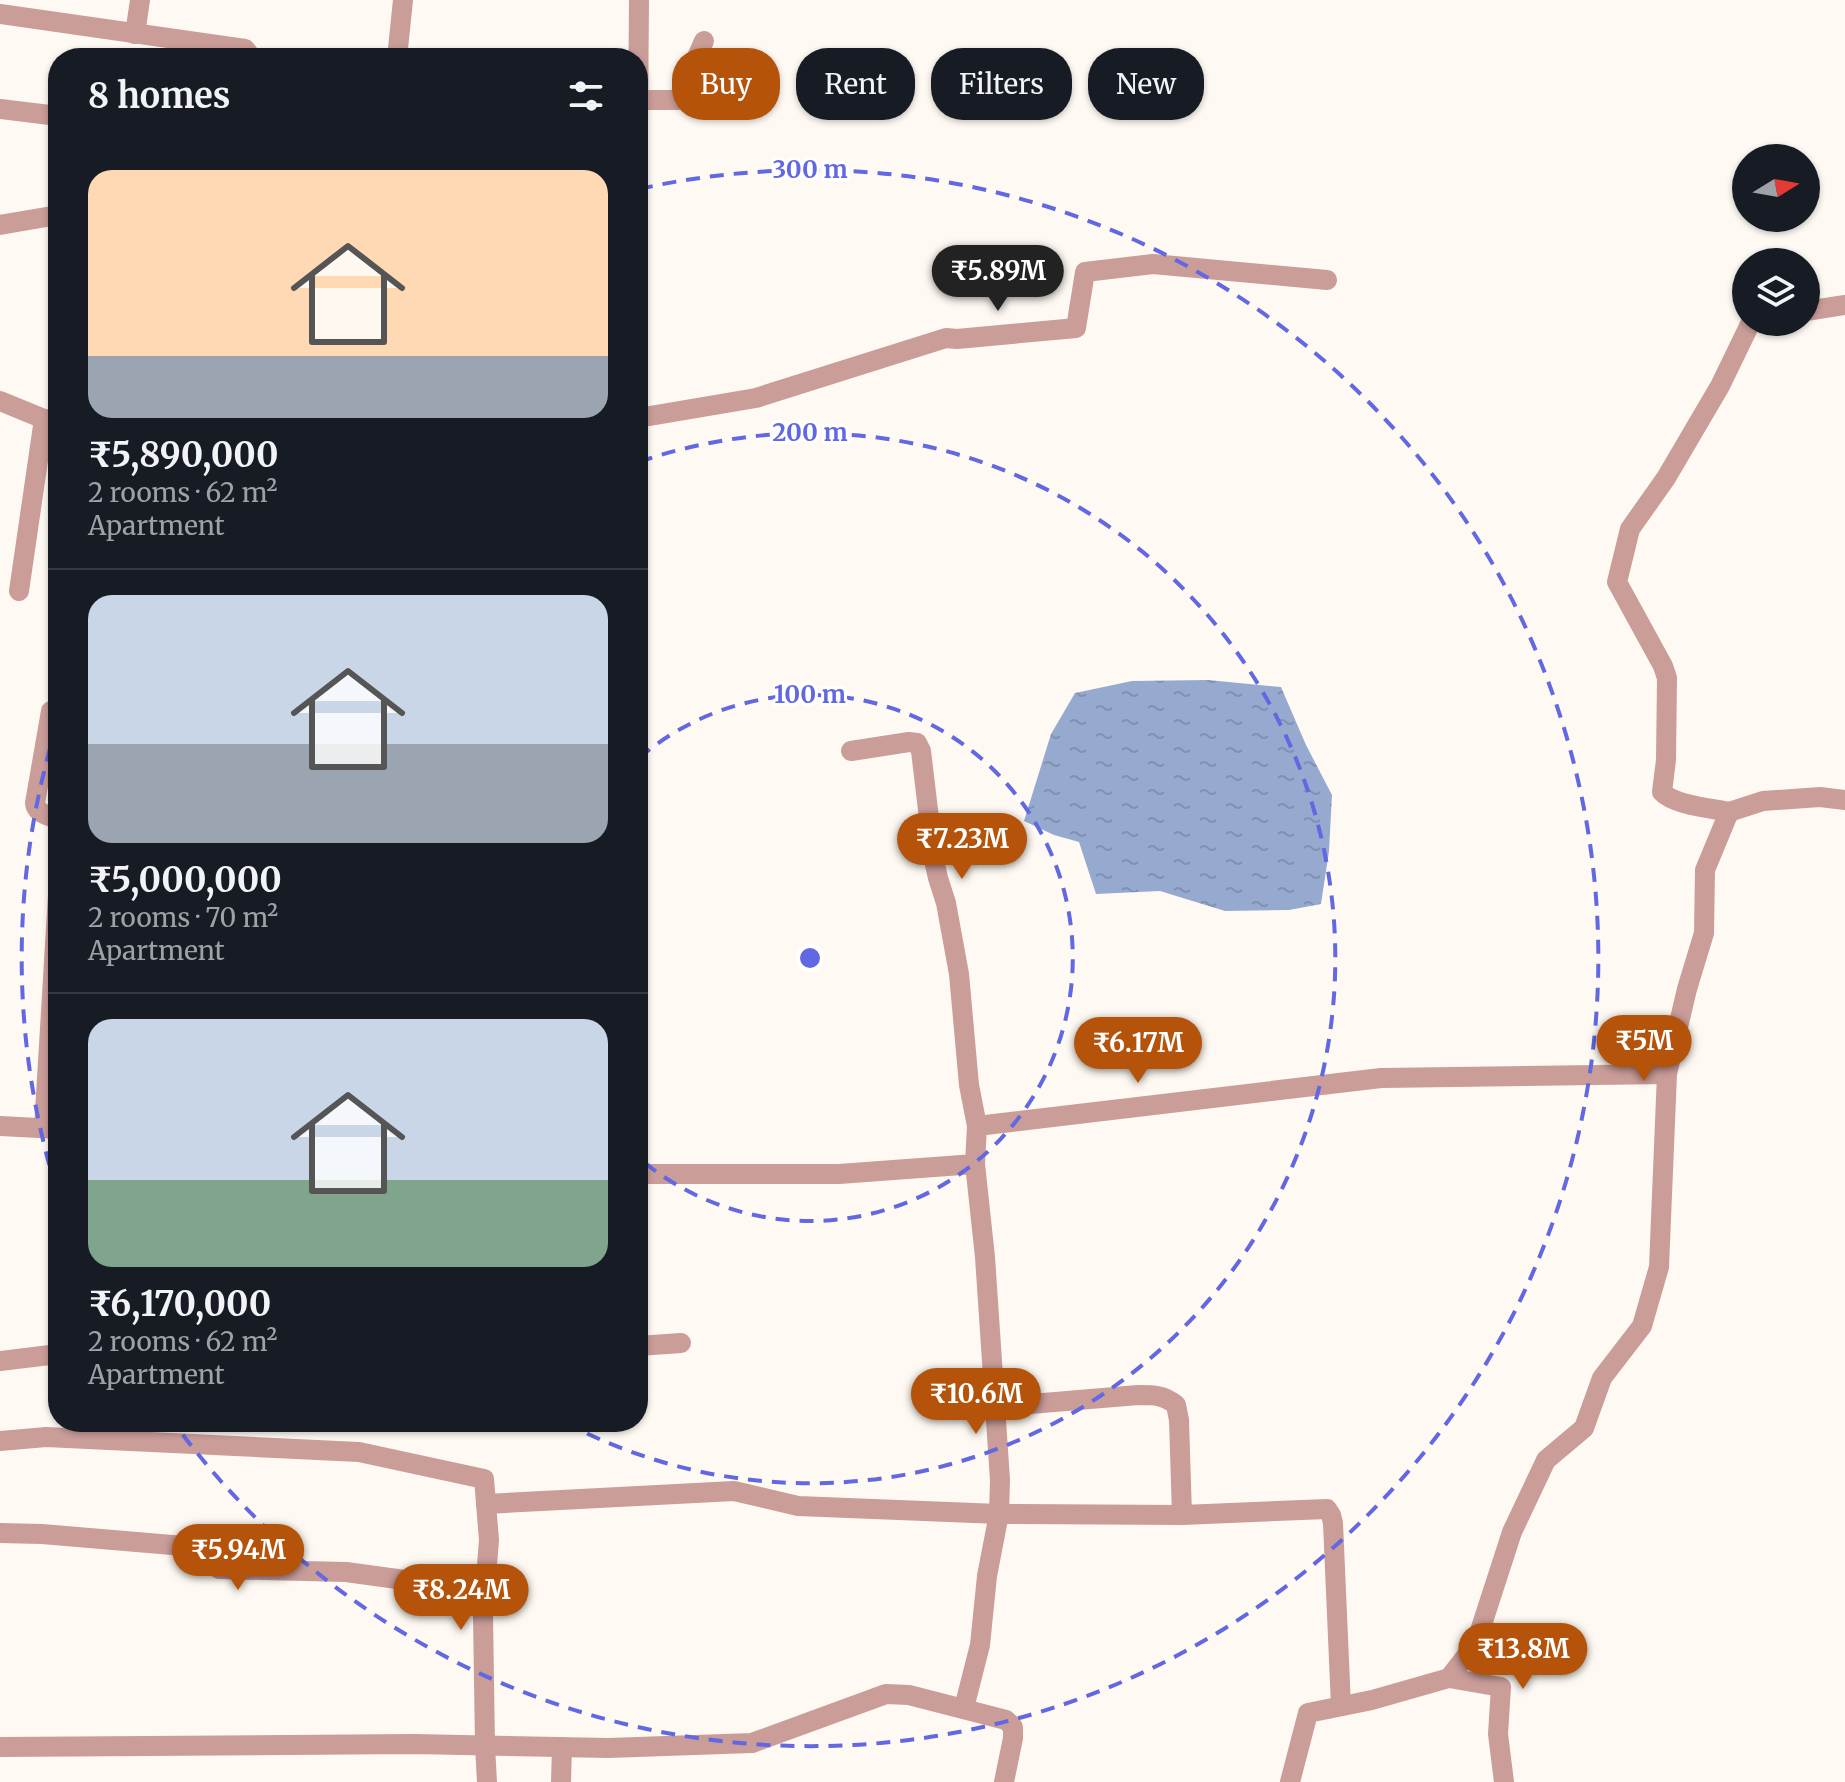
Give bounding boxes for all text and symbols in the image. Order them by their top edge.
chip: Buy [672,48,780,120]
chip: Rent [796,48,915,120]
chip: Filters [931,48,1072,120]
chip: New [1088,48,1204,120]
icon: filters [564,74,608,118]
text: 8 homes [88,75,230,117]
north arrow [1732,144,1820,232]
map controls [1732,144,1820,336]
text: 300 m [772,154,848,185]
icon: home [276,222,420,366]
pin: ₹5.89M [933,245,1063,313]
button: layers [1732,248,1820,336]
text: ₹5.89M [950,254,1046,287]
text: 200 m [772,417,848,448]
text: ₹5,890,000 [88,434,279,476]
text: 2 rooms · 62 m² [88,476,277,509]
text: Apartment [88,509,225,542]
icon: home [276,647,420,791]
text: 100 m [774,679,846,710]
pin: ₹7.23M [897,813,1027,881]
text: ₹7.23M [915,822,1009,855]
text: ₹5,000,000 [88,859,282,901]
text: 2 rooms · 70 m² [88,901,278,934]
text: Apartment [88,934,225,967]
centre of rings [796,944,824,972]
pin: ₹5M [1605,1015,1683,1083]
pin: ₹6.17M [1073,1017,1203,1085]
text: ₹5M [1615,1024,1673,1057]
text: ₹6.17M [1092,1026,1184,1059]
icon: home [276,1071,420,1215]
text: ₹6,170,000 [88,1283,271,1325]
text: 2 rooms · 62 m² [88,1325,277,1358]
text: Apartment [88,1358,225,1391]
pin: ₹10.6M [911,1368,1041,1436]
text: ₹10.6M [929,1377,1023,1410]
pin: ₹5.94M [173,1524,303,1592]
text: ₹5.94M [190,1533,286,1566]
pin: ₹8.24M [396,1564,526,1632]
text: ₹8.24M [412,1573,510,1606]
pin: ₹13.8M [1458,1623,1588,1691]
text: ₹13.8M [1476,1632,1570,1665]

